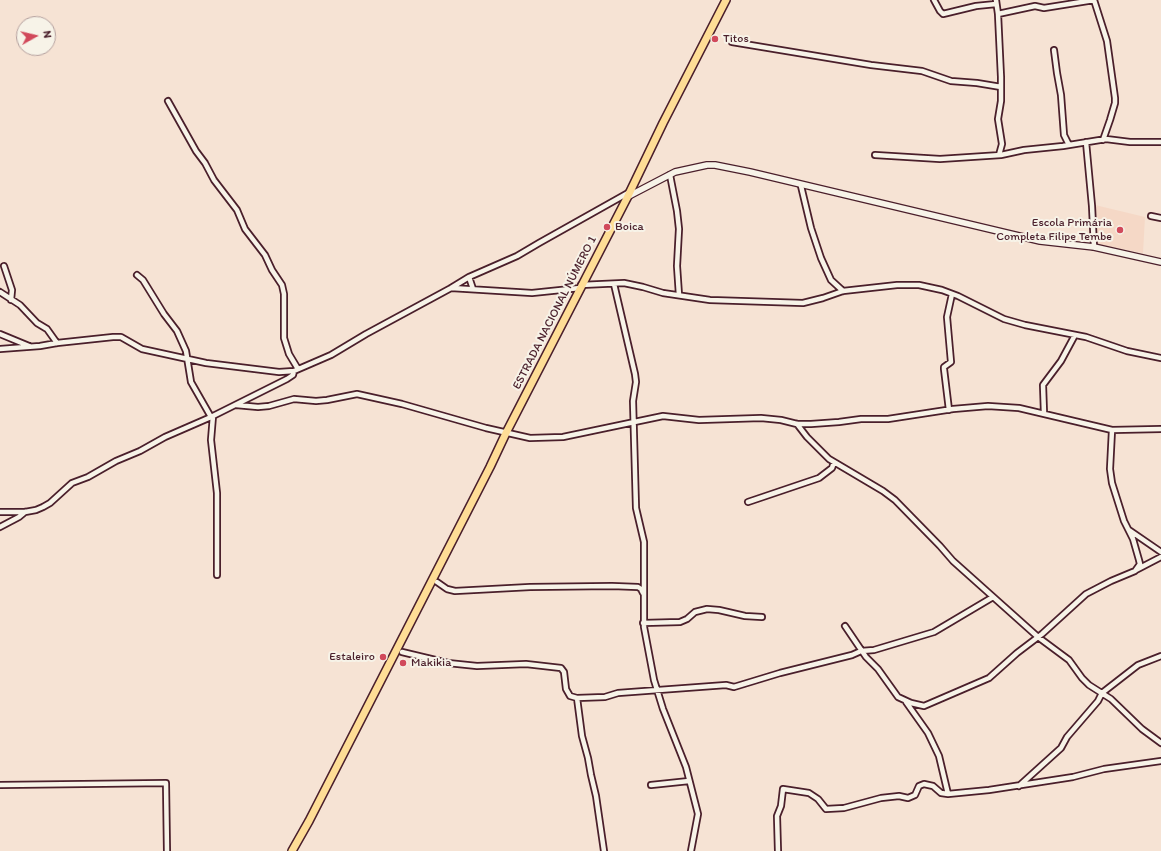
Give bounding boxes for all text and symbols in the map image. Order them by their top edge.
north arrow [16,16,56,56]
text: N [40,30,54,39]
place label: Titos [723,32,749,46]
marker: Titos [710,34,720,44]
place label: Escola Primária Completa Filipe Tembe [996,216,1112,244]
place label: Boica [615,220,644,234]
marker: Boica [602,222,612,232]
marker: Escola Primária Completa Filipe Tembe [1115,225,1125,235]
street label: ESTRADA NACIONAL NÚMERO 1 [510,234,600,392]
place label: Estaleiro [329,650,375,664]
marker: Estaleiro [378,652,388,662]
place label: Makikia [411,656,451,670]
marker: Makikia [398,658,408,668]

